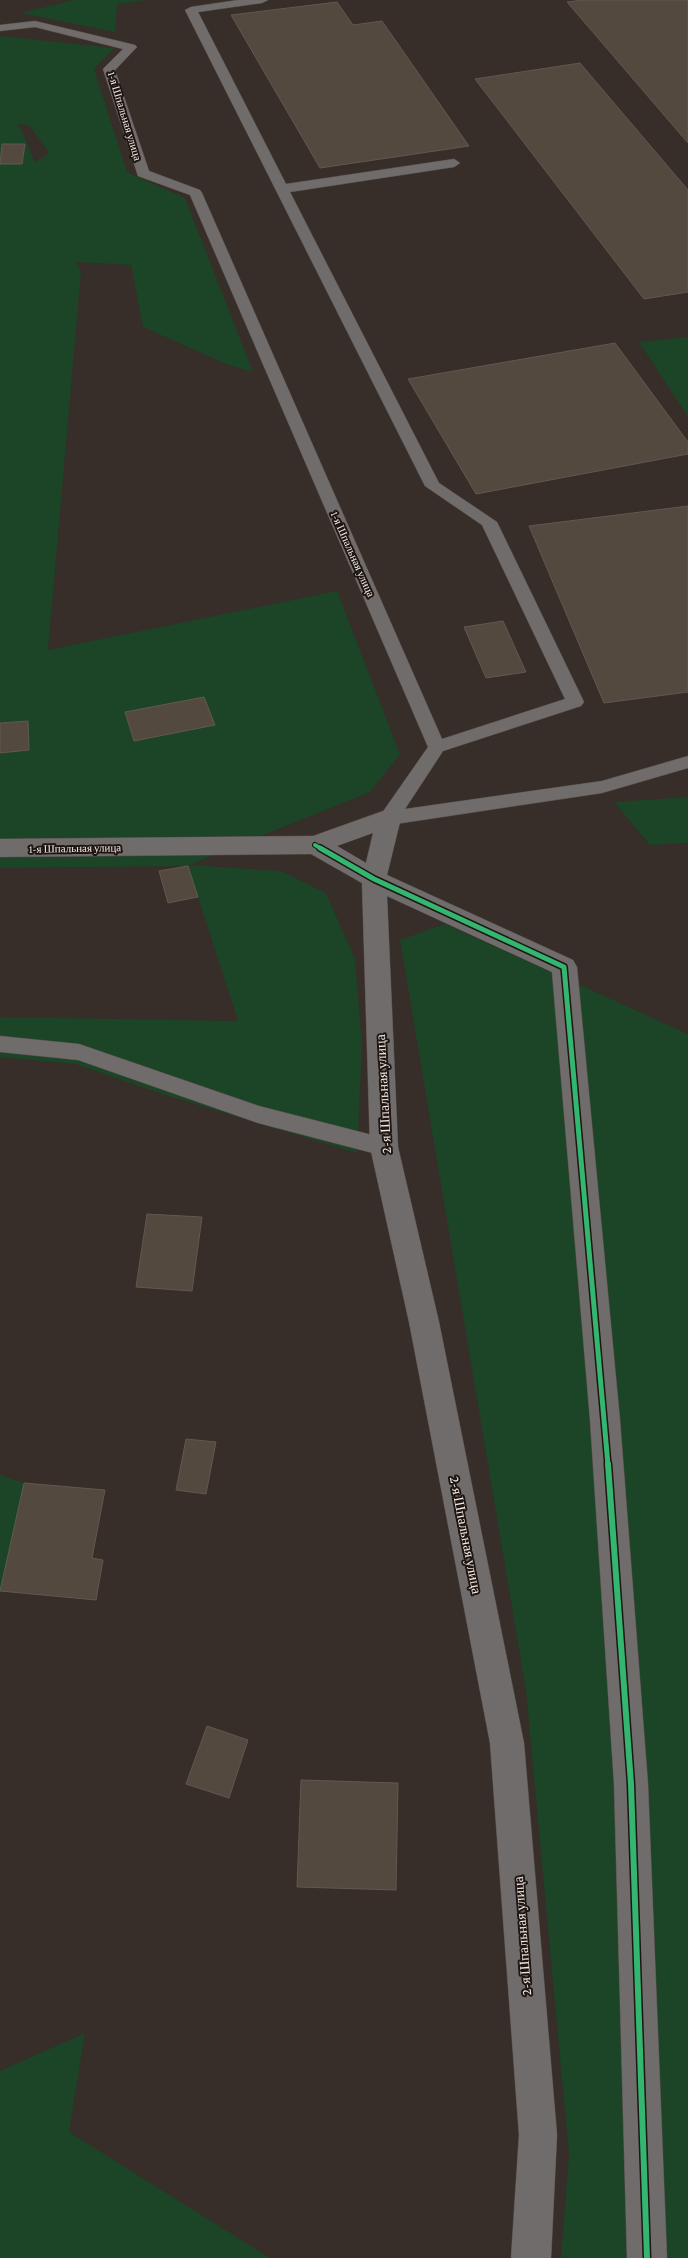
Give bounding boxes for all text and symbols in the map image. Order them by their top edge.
street label: 1-я Шпальная улица [106,70,144,162]
street label: 1-я Шпальная улица [329,509,377,599]
street label: 1-я Шпальная улица [29,841,121,855]
street label: 2-я Шпальная улица [372,1033,394,1154]
street label: 2-я Шпальная улица [447,1475,485,1596]
street label: 2-я Шпальная улица [510,1875,534,1996]

